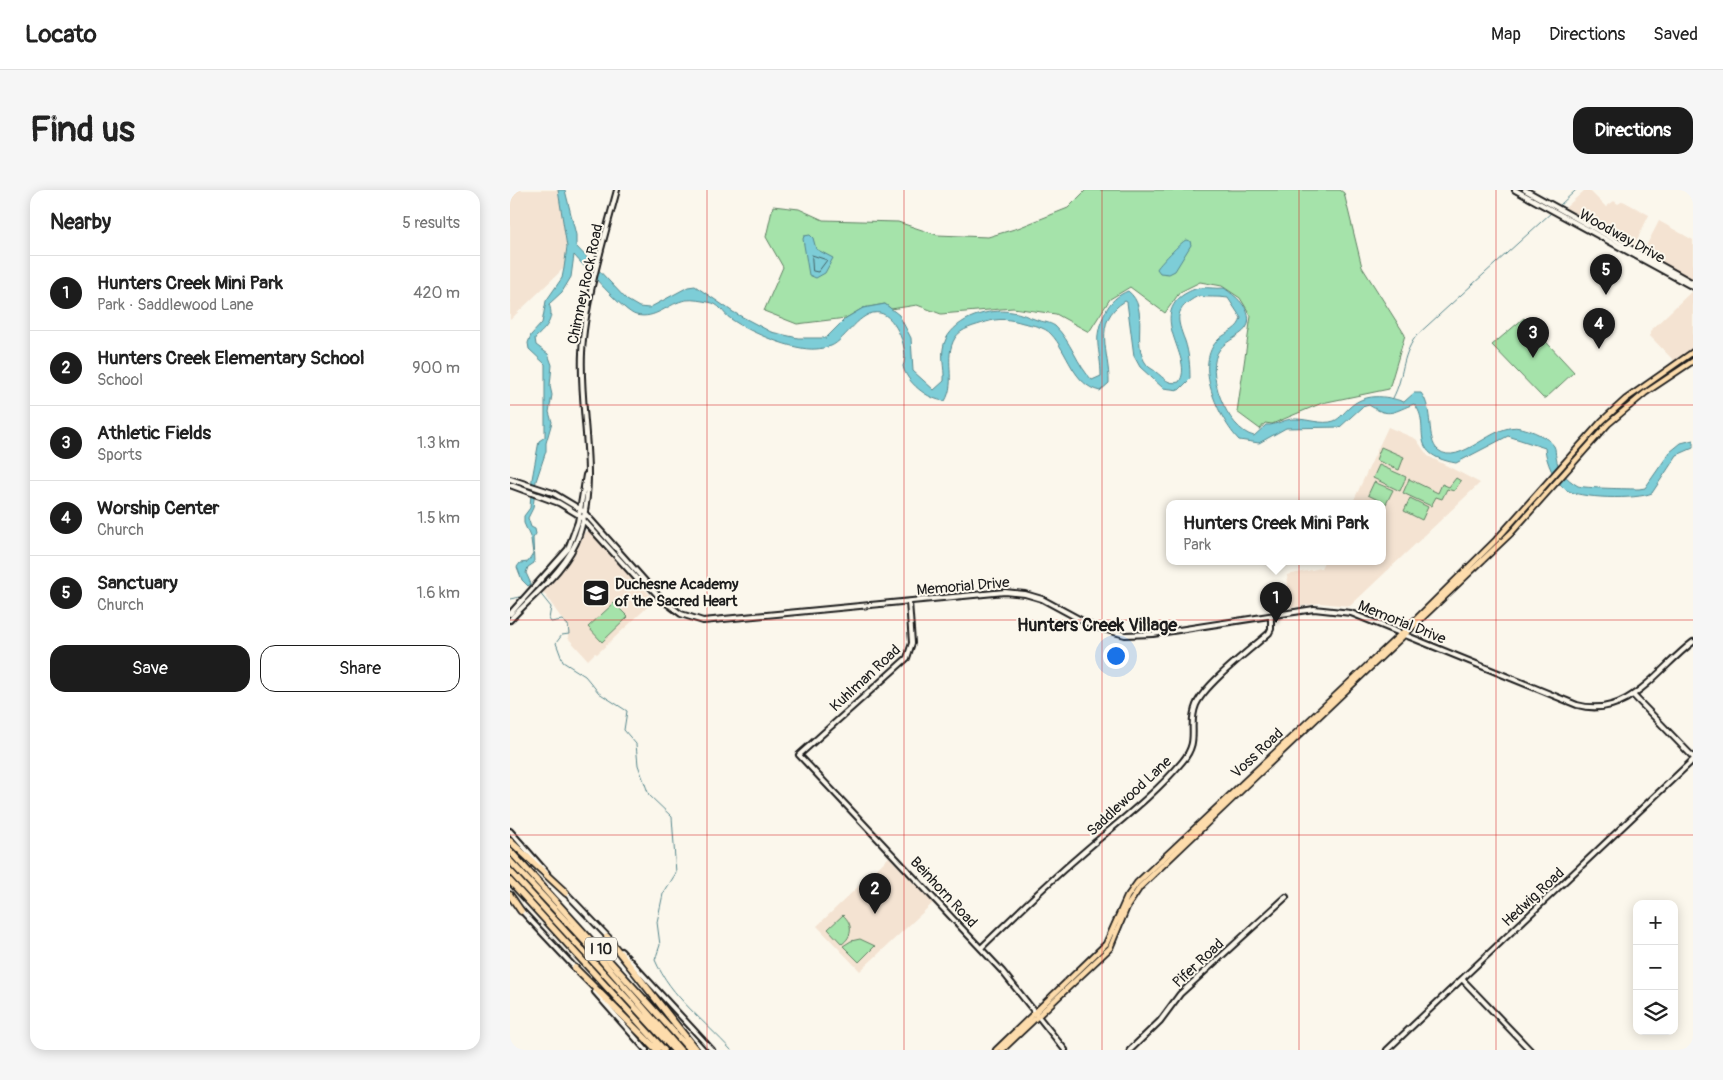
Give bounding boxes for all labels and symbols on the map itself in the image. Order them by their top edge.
street label: Woodway Drive [1576,205,1668,268]
street label: Chimney Rock Road [563,222,608,346]
pin: 5 [1590,254,1622,295]
pin: 4 [1583,308,1615,349]
pin: 3 [1517,317,1549,358]
street label: Memorial Drive [916,573,1011,600]
place label: Duchesne Academy of the Sacred Heart [614,575,739,611]
school or university icon: Duchesne Academy of the Sacred Heart [581,578,611,608]
pin: 1 [1260,582,1292,623]
street label: Memorial Drive [1355,596,1449,649]
district label: Hunters Creek Village [1017,614,1178,637]
street label: Kuhlman Road [826,641,905,716]
your location [1103,643,1129,669]
street label: Voss Road [1227,724,1288,782]
street label: Saddlewood Lane [1083,752,1176,841]
street label: Beinhorn Road [906,853,981,932]
street label: Hedwig Road [1498,864,1568,931]
pin: 2 [859,873,891,914]
street label: Pifer Road [1169,935,1228,992]
road number: I 10 [585,938,617,961]

